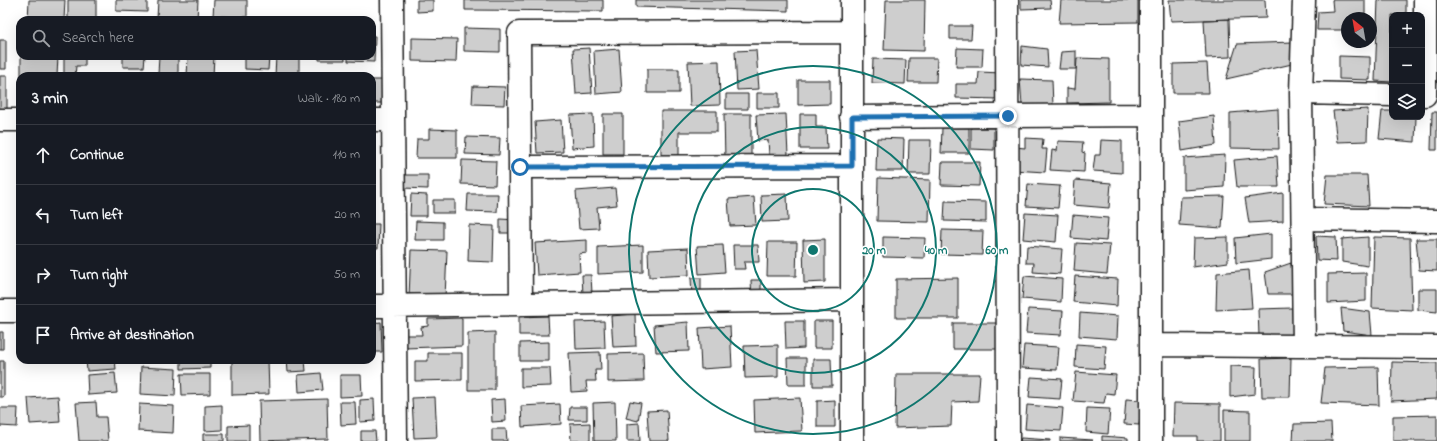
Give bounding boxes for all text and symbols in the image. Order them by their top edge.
north arrow [1341,12,1377,48]
map controls [1389,12,1425,120]
button: + [1389,12,1425,48]
search box [16,16,376,60]
icon: search [30,27,52,49]
text: Search here [62,27,134,49]
button: − [1389,48,1425,84]
button: layers [1389,84,1425,120]
text: 3 min [32,86,68,111]
text: Walk · 180 m [298,89,360,108]
route end [999,107,1017,125]
icon: ahead [32,144,54,166]
text: Continue [70,144,124,166]
text: 110 m [333,145,360,164]
route start [511,158,529,176]
icon: left [32,204,54,226]
text: Turn left [70,204,123,226]
text: 20 m [335,205,360,224]
text: 20 m [861,242,886,260]
text: 40 m [924,242,948,260]
text: 60 m [985,242,1009,260]
centre of rings [806,243,820,257]
icon: right [32,264,54,286]
text: Turn right [70,264,128,286]
text: 50 m [334,265,360,284]
icon: arrive [32,324,54,346]
text: Arrive at destination [70,324,194,346]

